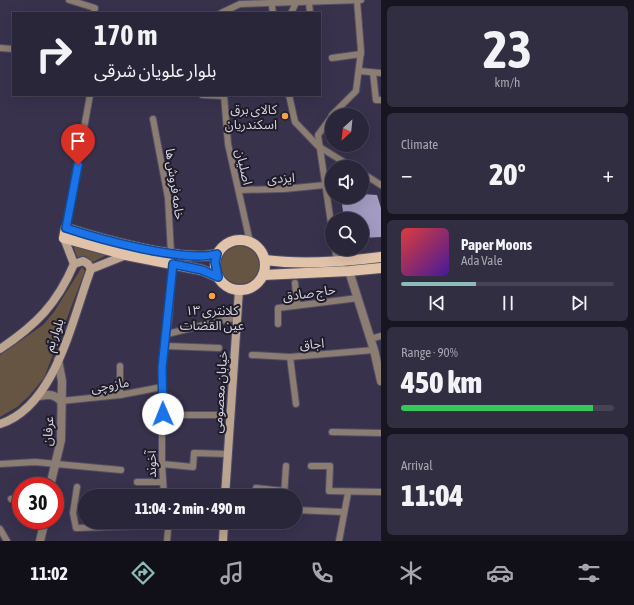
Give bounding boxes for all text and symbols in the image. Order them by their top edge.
text: 170 m [94,19,157,51]
text: 23 [483,19,532,79]
icon: right [28,28,80,80]
text: بلوار علویان شرقی [94,60,216,81]
text: km/h [495,75,520,90]
place label: کالای برق اسکندریان [225,102,278,133]
north arrow [325,108,369,152]
map controls [325,108,369,256]
marker: کالای برق اسکندریان [280,111,290,121]
pin [61,124,95,165]
icon: arrive [67,130,89,152]
text: Climate [401,137,438,152]
street label: خامه فروش ها [162,147,187,221]
street label: اصلیان [232,148,255,187]
text: 20° [489,157,526,191]
button: sound [325,160,369,204]
text: − [401,161,412,187]
text: + [603,161,614,187]
street label: ایزدی [267,170,295,187]
button: search [325,212,369,256]
text: Paper Moons [461,236,532,253]
text: Ada Vale [461,253,503,268]
street label: حاج صادق [282,282,337,307]
marker: کلانتری ۱۳ عین القضات [207,291,217,301]
icon: previous [426,292,448,314]
icon: pause [497,292,519,314]
icon: next [568,292,590,314]
place label: کلانتری ۱۳ عین القضات [180,303,245,334]
street label: بلوار بَم [41,316,69,354]
street label: اجاق [299,336,325,352]
text: Range · 90% [401,345,458,360]
street label: خیابان معصومی [210,350,231,434]
text: 450 km [401,365,482,399]
street label: مازوچی [90,375,131,397]
position arrow [142,393,184,435]
street label: عرفان [39,415,58,446]
street label: آخوند [144,449,159,478]
text: Arrival [401,458,433,473]
speed limit sign: 30 [12,477,64,529]
text: 11:04 [401,478,463,512]
text: 11:04 · 2 min · 490 m [135,500,245,517]
icon: directions [129,559,157,587]
icon: music [218,559,246,587]
icon: phone [308,559,336,587]
icon: climate [397,559,425,587]
icon: car [486,559,514,587]
icon: filters [575,559,603,587]
text: 11:02 [31,563,68,584]

